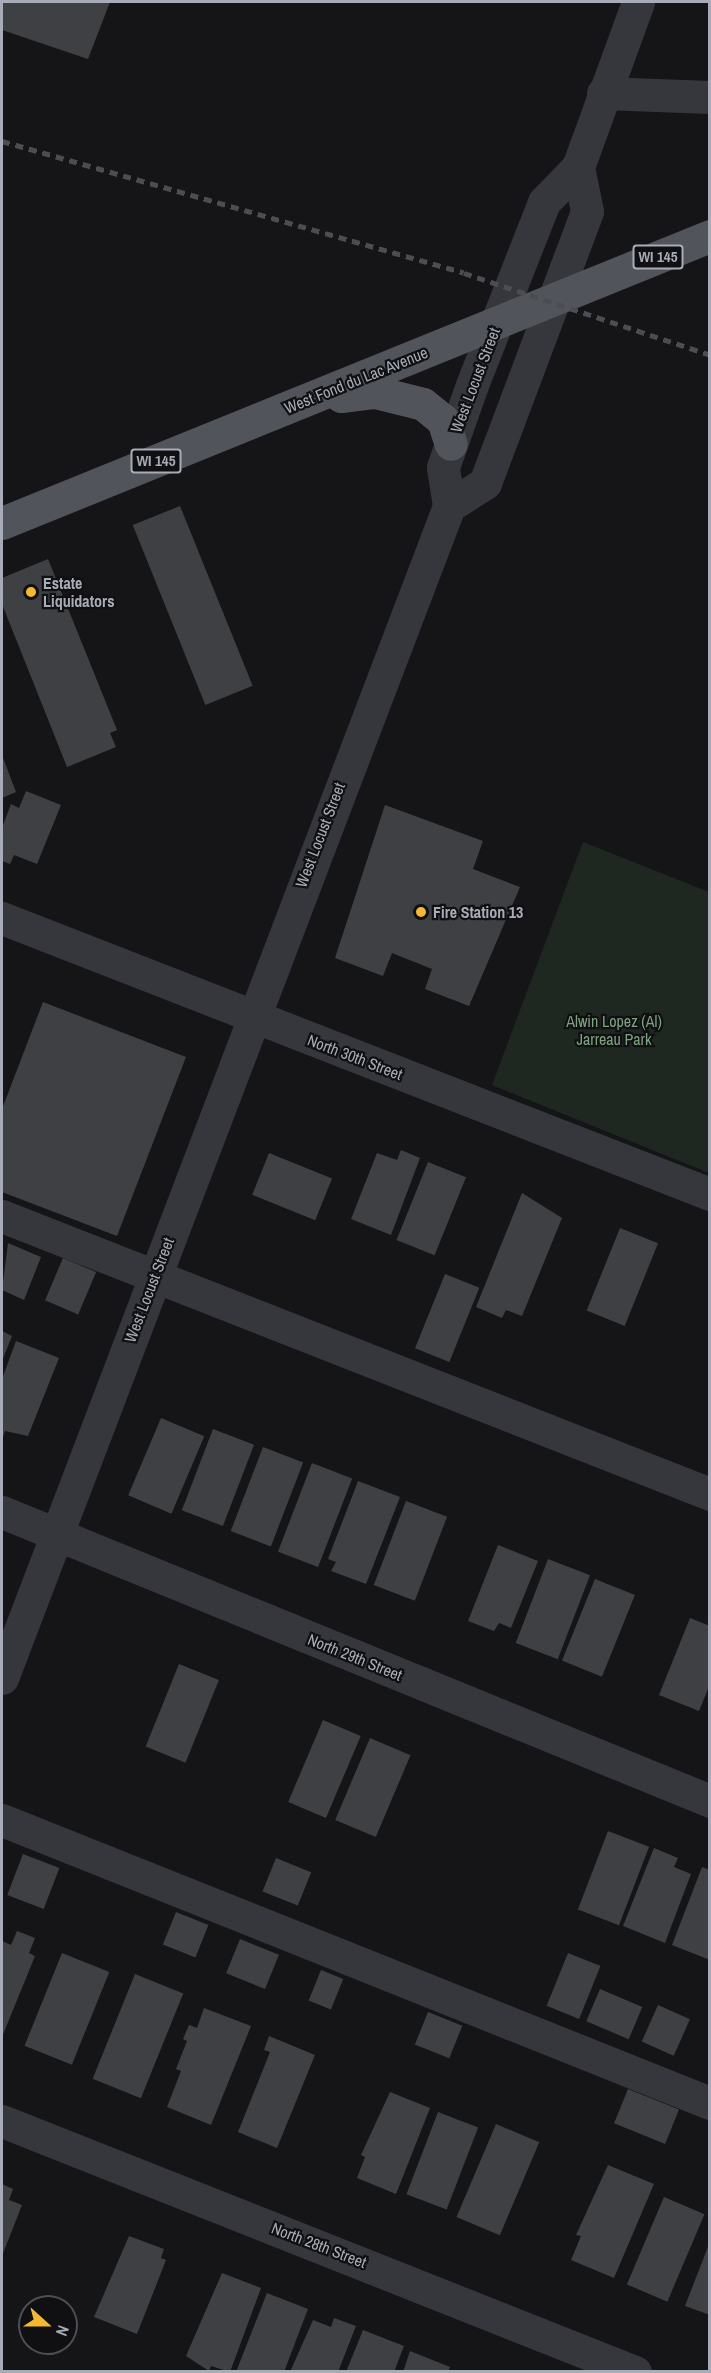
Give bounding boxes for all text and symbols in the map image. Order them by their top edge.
road number: WI 145 [632,245,684,269]
street label: West Locust Street [446,325,504,435]
street label: West Fond du Lac Avenue [281,342,431,418]
road number: WI 145 [130,449,182,473]
place label: Estate Liquidators [43,573,114,611]
marker: Estate Liquidators [24,585,38,599]
street label: West Locust Street [291,780,349,890]
place label: Fire Station 13 [433,902,523,922]
marker: Fire Station 13 [414,905,428,919]
park label: Alwin Lopez (Al) Jarreau Park [566,1011,662,1049]
street label: North 30th Street [305,1030,405,1084]
street label: West Locust Street [120,1235,178,1345]
street label: North 29th Street [305,1629,405,1685]
street label: North 28th Street [269,2218,369,2272]
north arrow [18,2295,78,2355]
text: N [51,2322,75,2339]

